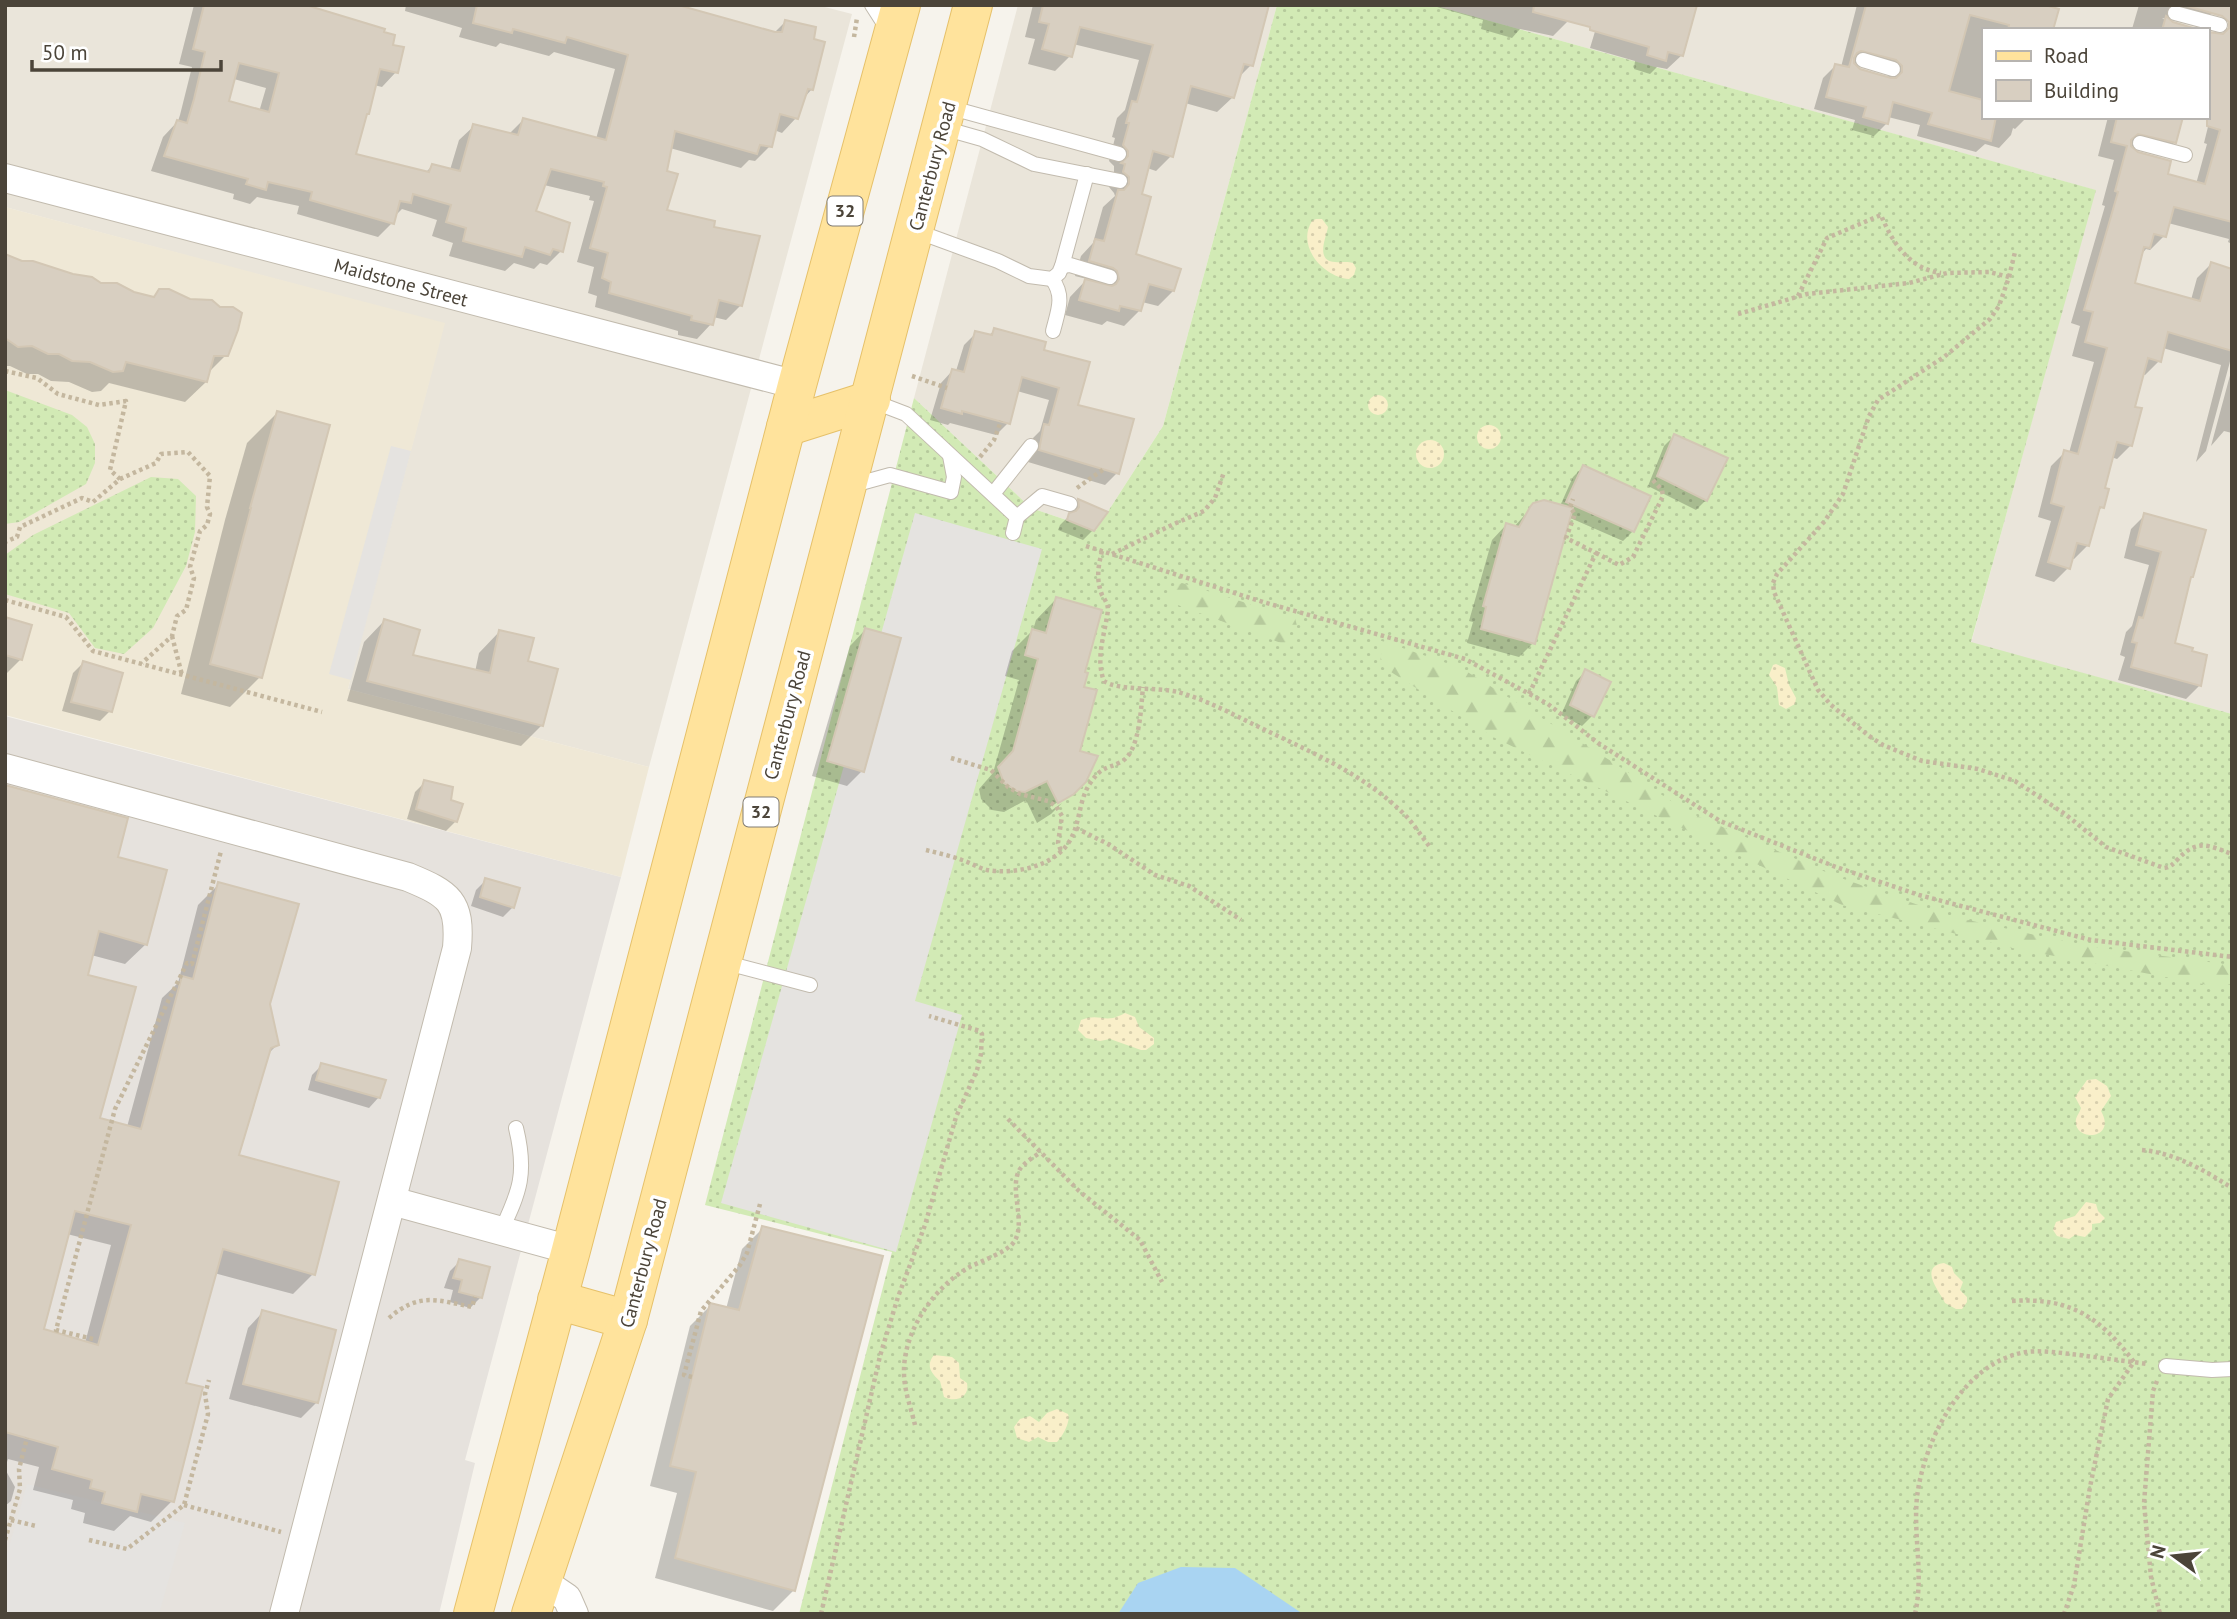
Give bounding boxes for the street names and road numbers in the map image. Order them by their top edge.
street label: Canterbury Road [903,99,961,233]
road number: 32 [828,196,862,226]
street label: Maidstone Street [331,253,471,312]
street label: Canterbury Road [758,648,816,782]
road number: 32 [744,798,778,826]
street label: Canterbury Road [614,1196,672,1330]

